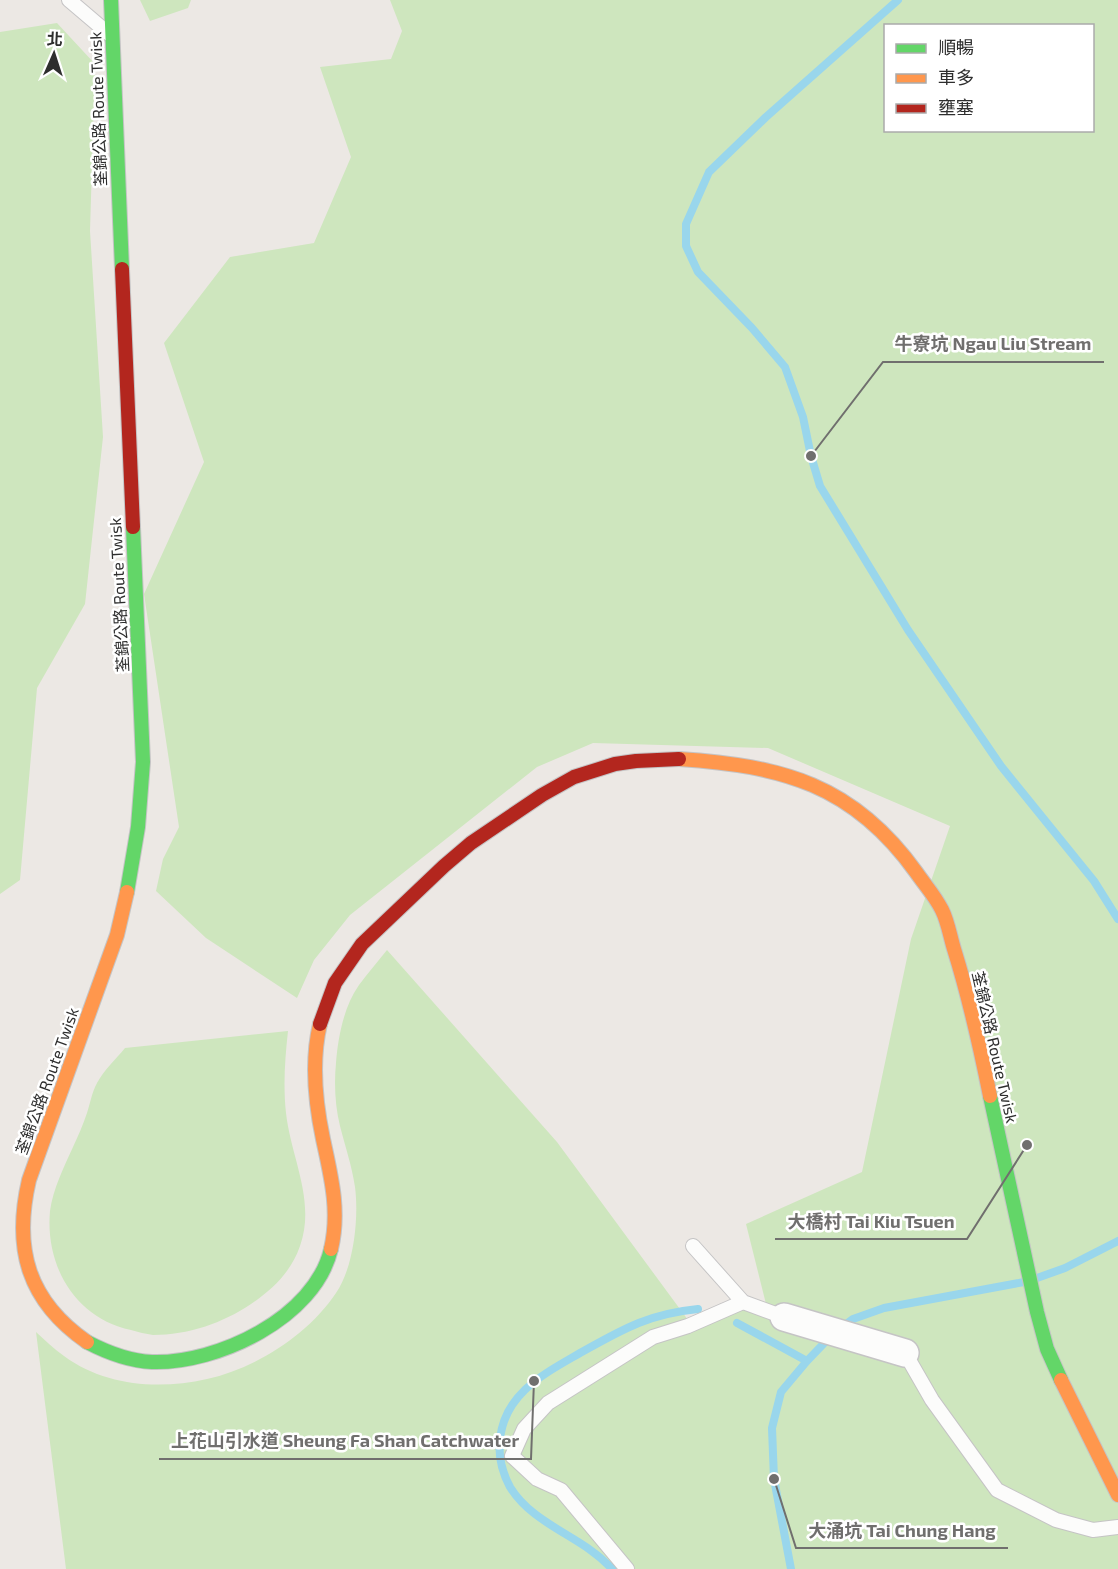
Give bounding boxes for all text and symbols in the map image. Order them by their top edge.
north arrow [24,24,84,84]
legend [884,24,1094,132]
text: 北 [46,29,63,48]
street label: 荃錦公路 Route Twisk [85,31,110,187]
text: 順暢 [938,36,974,58]
text: 車多 [938,66,974,88]
text: 壅塞 [938,96,974,118]
callout: 牛寮坑 Ngau Liu Stream [883,326,1104,362]
text: 牛寮坑 Ngau Liu Stream [895,332,1091,354]
street label: 荃錦公路 Route Twisk [105,517,132,673]
street label: 荃錦公路 Route Twisk [969,969,1022,1125]
street label: 荃錦公路 Route Twisk [11,1005,82,1157]
callout: 大橋村 Tai Kiu Tsuen [775,1203,967,1239]
text: 大橋村 Tai Kiu Tsuen [787,1210,955,1232]
callout: 上花山引水道 Sheung Fa Shan Catchwater [159,1423,531,1459]
text: 上花山引水道 Sheung Fa Shan Catchwater [171,1429,519,1451]
callout: 大涌坑 Tai Chung Hang [796,1512,1008,1548]
text: 大涌坑 Tai Chung Hang [808,1519,996,1541]

